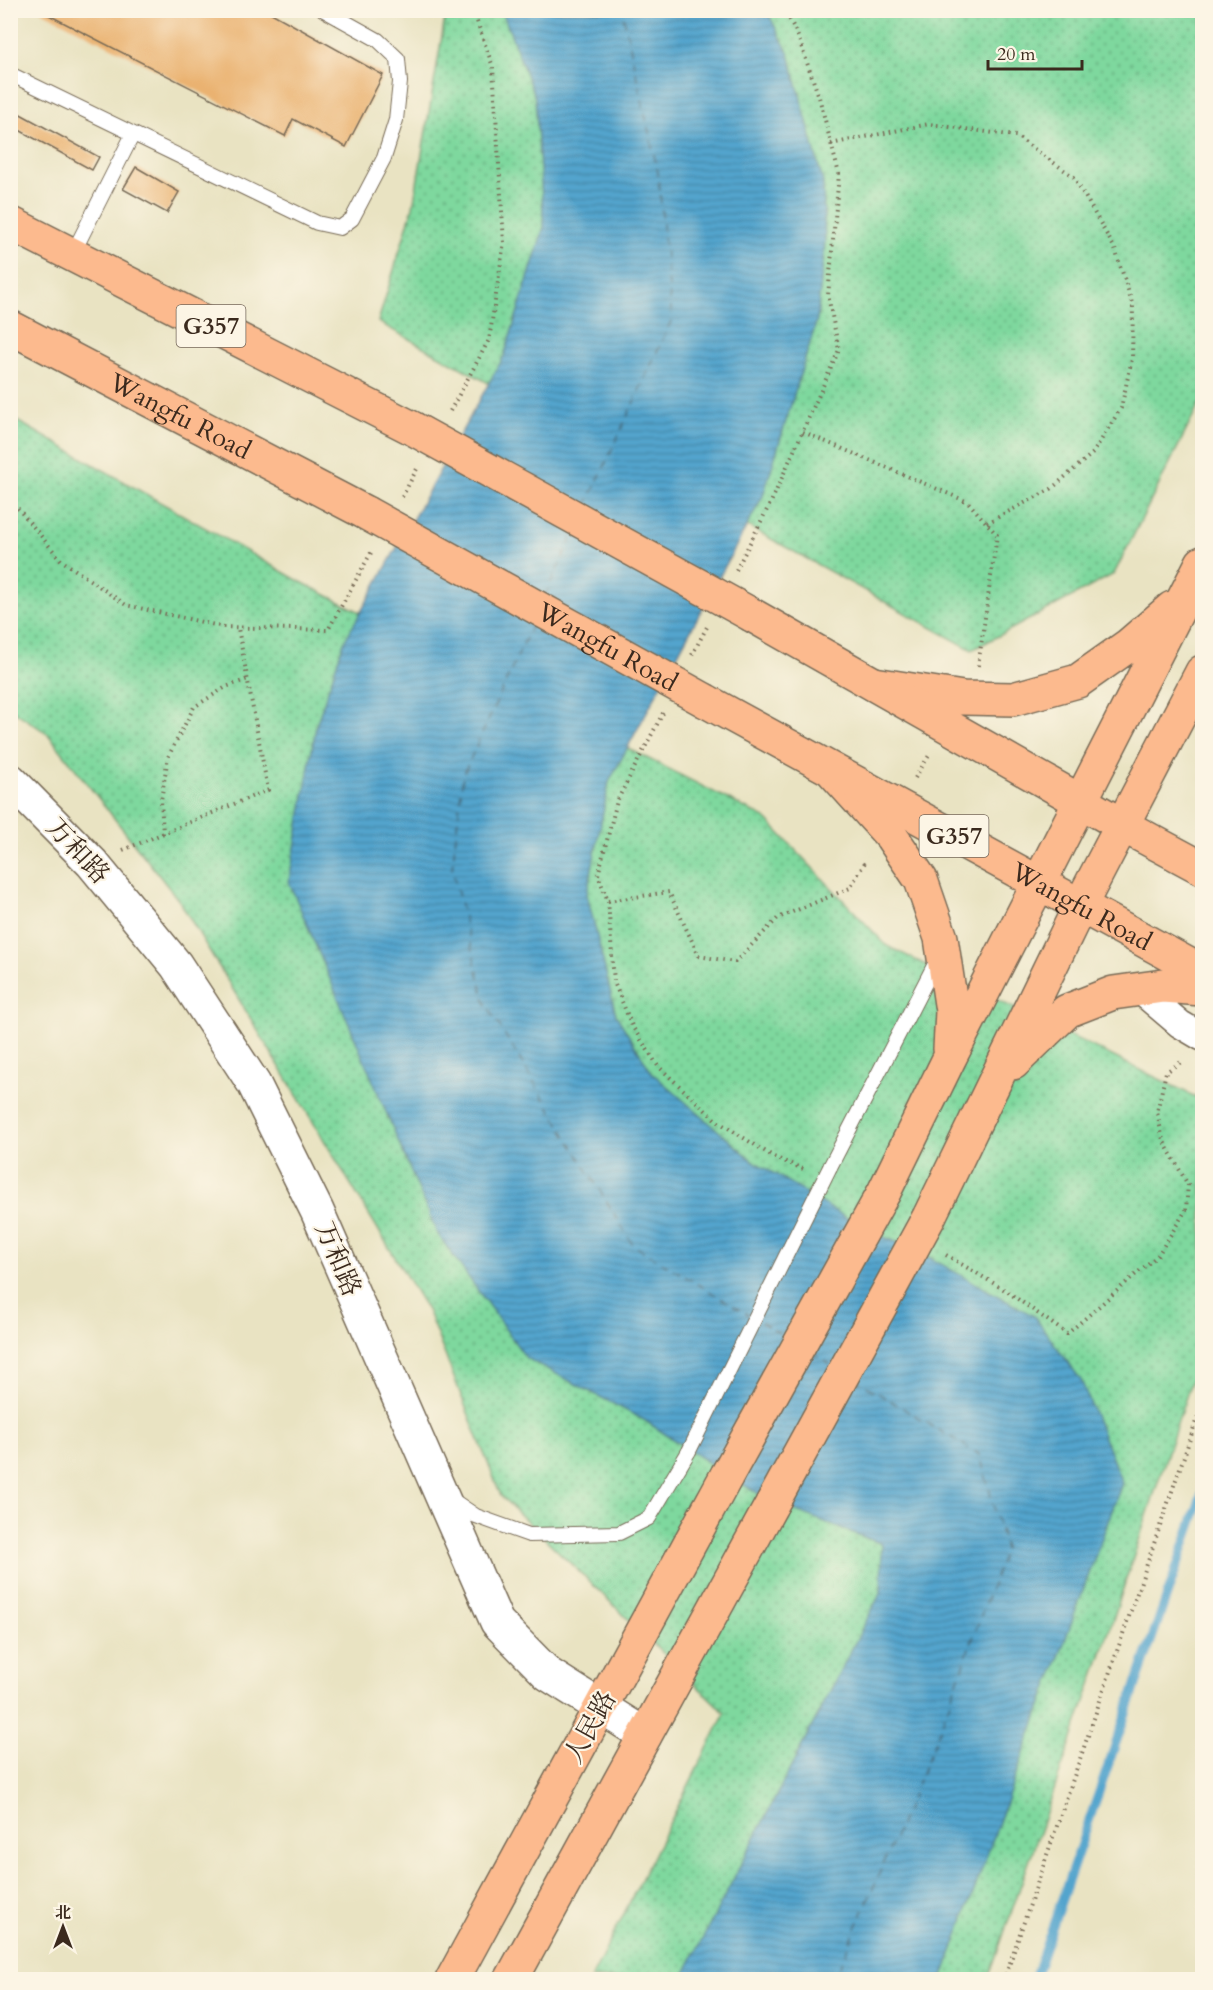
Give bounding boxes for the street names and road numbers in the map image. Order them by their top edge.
road number: G357 [176,305,246,347]
street label: Wangfu Road [102,364,257,468]
street label: Wangfu Road [530,593,684,700]
street label: 万和路 [39,811,117,891]
road number: G357 [920,815,988,857]
street label: Wangfu Road [1004,853,1158,959]
street label: 万和路 [307,1216,369,1302]
street label: 人民路 [556,1684,624,1770]

